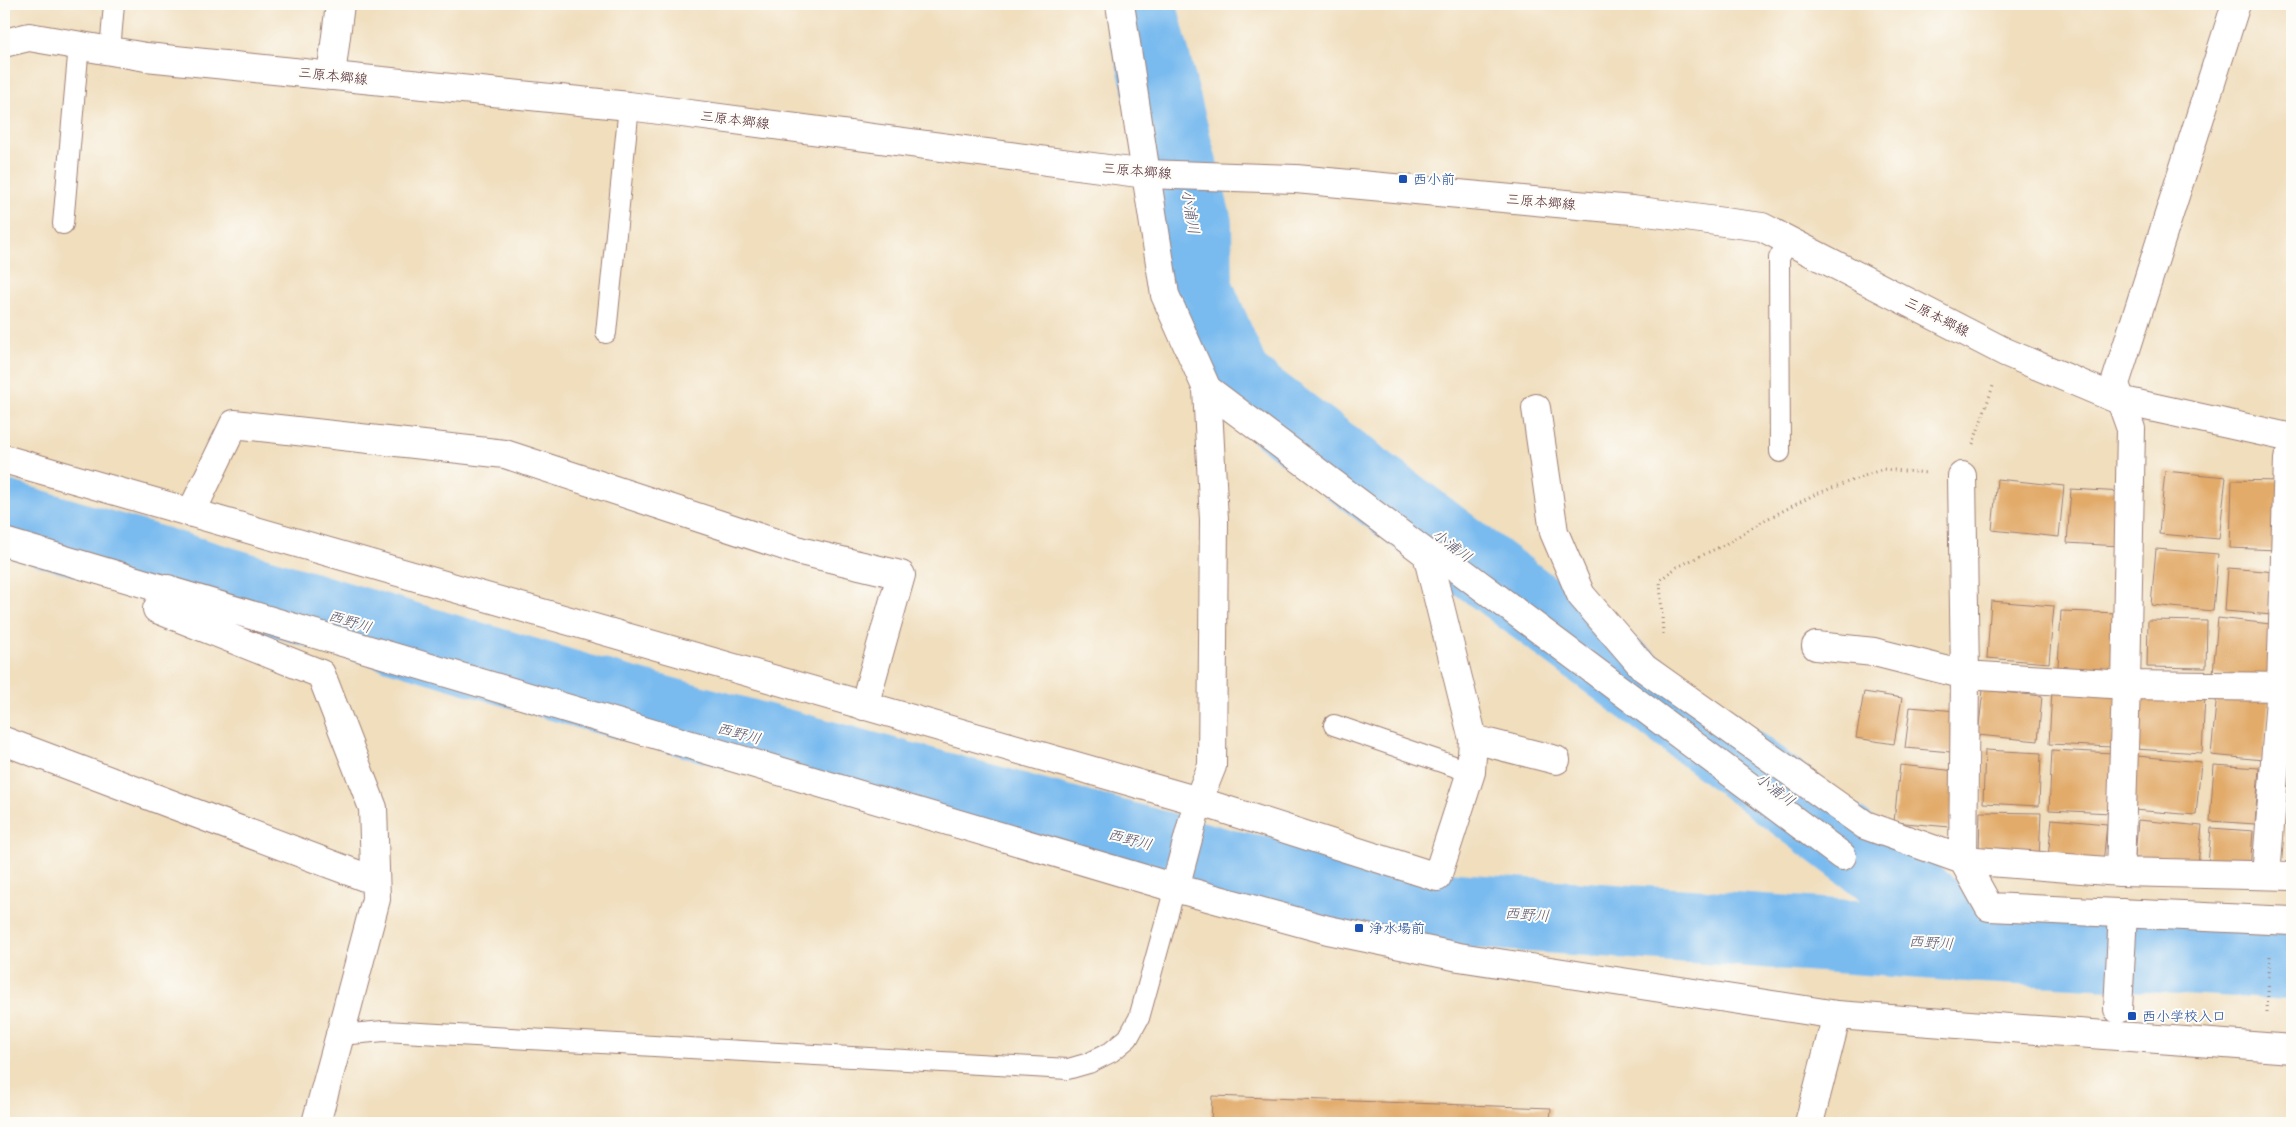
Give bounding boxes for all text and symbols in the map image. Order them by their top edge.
street label: 三原本郷線 [297,64,369,88]
street label: 三原本郷線 [699,107,771,133]
street label: 三原本郷線 [1101,159,1173,183]
place label: 西小前 [1413,171,1455,188]
marker: 西小前 [1397,173,1409,185]
water label: 小浦川 [1177,188,1203,236]
street label: 三原本郷線 [1505,190,1577,214]
street label: 三原本郷線 [1902,294,1972,340]
water label: 小浦川 [1428,525,1476,567]
water label: 西野川 [326,606,374,638]
water label: 西野川 [715,719,763,749]
water label: 小浦川 [1751,769,1799,811]
water label: 西野川 [1106,825,1154,855]
water label: 西野川 [1504,904,1550,926]
place label: 浄水場前 [1369,920,1425,937]
marker: 浄水場前 [1353,922,1365,934]
water label: 西野川 [1908,932,1954,954]
place label: 西小学校入口 [2142,1008,2226,1025]
marker: 西小学校入口 [2126,1010,2138,1022]

